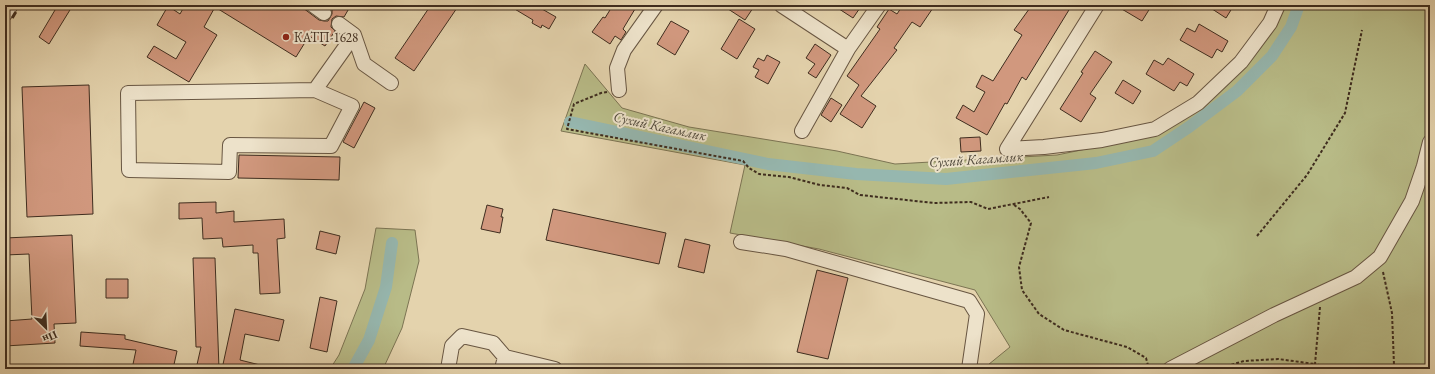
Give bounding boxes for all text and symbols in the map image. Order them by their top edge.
place label: КАТП-1628 [294,29,358,46]
marker: КАТП-1628 [281,32,291,42]
water label: Сухий Кагамлик [612,107,708,145]
water label: Сухий Кагамлик [928,147,1024,171]
north arrow [26,308,66,348]
text: Пн [40,328,60,347]

